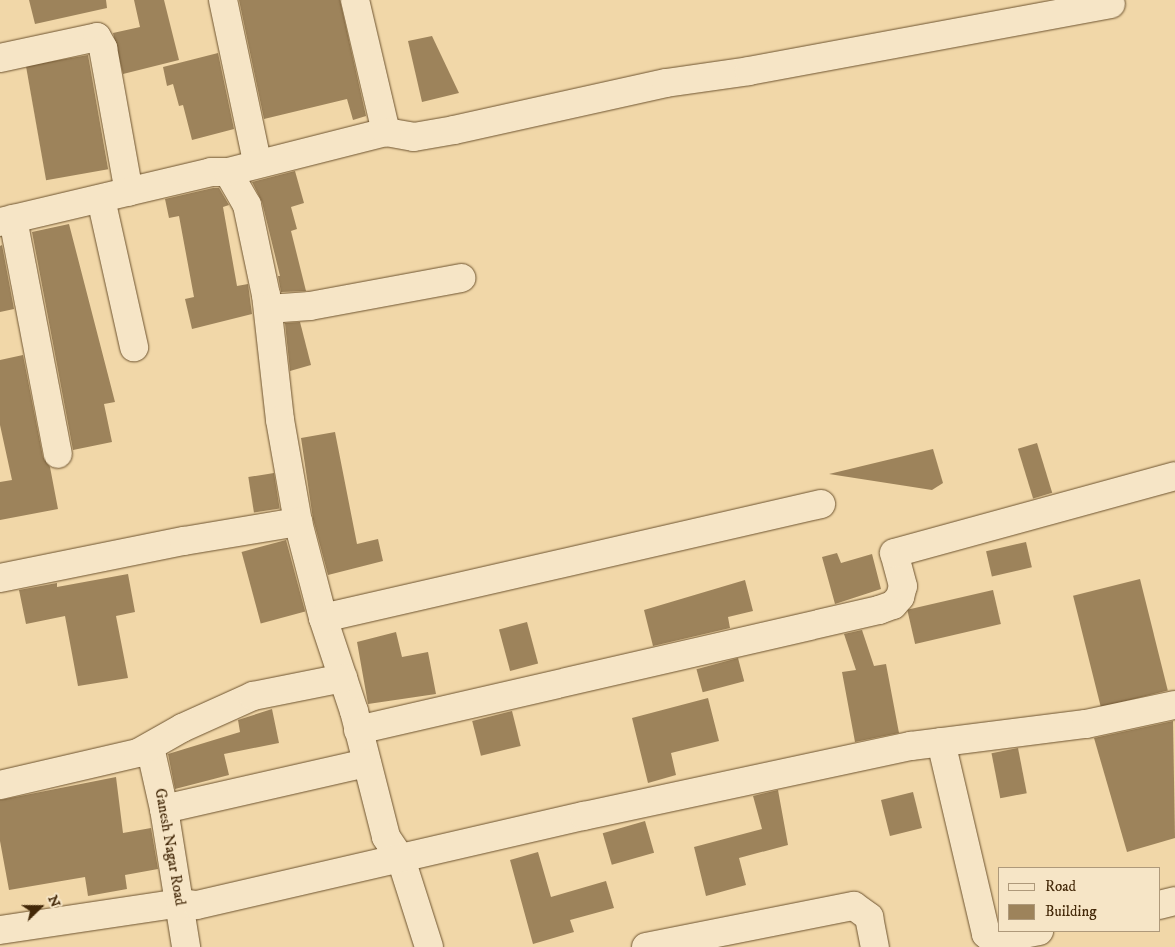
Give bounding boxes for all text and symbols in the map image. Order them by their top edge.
street label: Ganesh Nagar Road [151,787,189,907]
legend [998,867,1160,932]
text: Road [1045,877,1076,896]
north arrow [15,882,65,932]
text: N [43,893,64,910]
text: Building [1045,902,1097,921]

